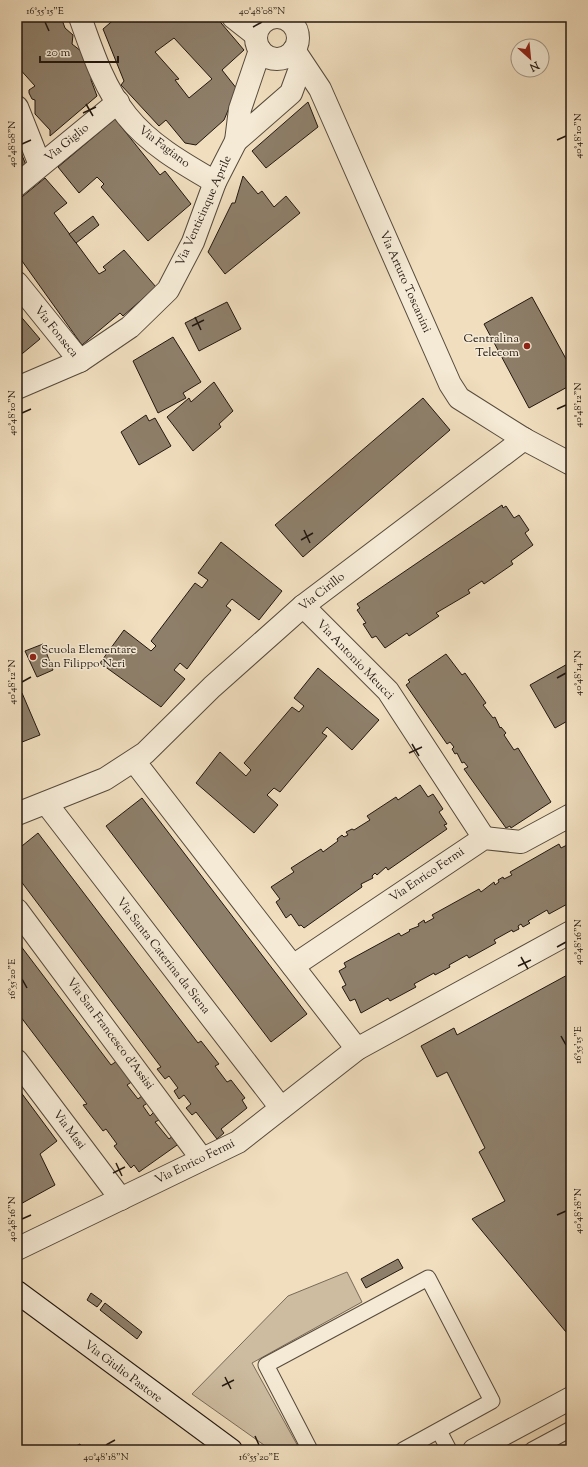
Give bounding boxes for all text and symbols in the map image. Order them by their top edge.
text: 16°55'15"E [26,4,64,19]
text: 40°48'08"N [239,4,285,19]
scale bar [40,38,118,64]
north arrow [510,38,550,78]
text: 20 m [46,44,71,62]
text: N [526,56,543,75]
text: 40°48'10"N [571,113,586,159]
street label: Via Giglio [41,119,93,167]
text: 40°48'08"N [5,121,20,167]
street label: Via Fagiano [134,122,194,173]
street label: Via Venticinque Aprile [171,152,237,269]
street label: Via Arturo Toscanini [374,228,436,336]
street label: Via Fonseca [30,302,83,362]
place label: Centralina Telecom [464,330,519,362]
marker: Centralina Telecom [522,341,532,351]
text: 40°48'12"N [571,383,586,427]
text: 40°48'10"N [5,390,20,436]
street label: Via Cirillo [295,568,349,616]
street label: Via Antonio Meucci [312,616,398,704]
place label: Scuola Elementare San Filippo Neri [41,641,137,673]
text: 40°48'14"N [571,650,586,696]
marker: Scuola Elementare San Filippo Neri [28,652,38,662]
text: 40°48'12"N [5,660,20,704]
street label: Via Enrico Fermi [386,843,469,907]
street label: Via Santa Caterina da Siena [112,894,215,1018]
text: 40°48'16"N [571,919,586,965]
text: 16°55'20"E [5,959,20,999]
street label: Via San Francesco d'Assisi [62,974,158,1094]
text: 16°55'15"E [571,1026,586,1064]
street label: Via Masi [48,1107,90,1154]
street label: Via Enrico Fermi [152,1135,239,1189]
text: 40°48'18"N [571,1188,586,1234]
text: 40°48'16"N [5,1196,20,1242]
street label: Via Giulio Pastore [80,1337,166,1408]
text: 40°48'18"N [83,1450,129,1465]
text: 16°55'20"E [239,1450,279,1465]

